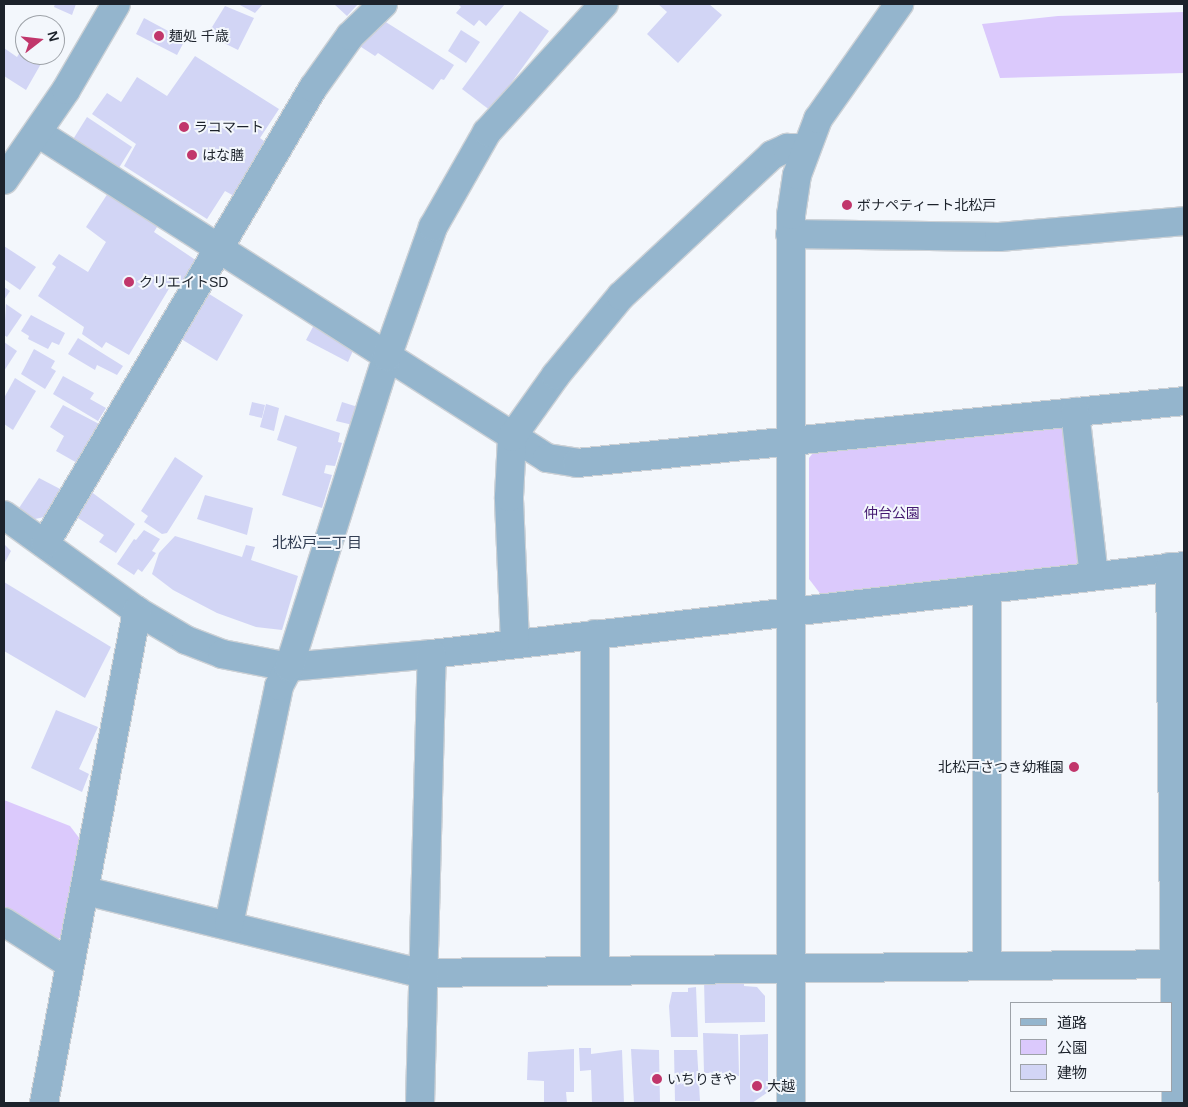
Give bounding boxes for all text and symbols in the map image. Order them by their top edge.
north arrow [15,15,65,65]
place label: 麺処 千歳 [169,28,229,44]
text: N [44,29,63,43]
marker: 麺処 千歳 [153,30,165,42]
place label: ラコマート [194,119,264,135]
marker: ラコマート [178,121,190,133]
place label: はな膳 [202,147,244,163]
marker: はな膳 [186,149,198,161]
place label: ボナペティート北松戸 [857,197,997,213]
marker: ボナペティート北松戸 [841,199,853,211]
place label: クリエイトSD [139,274,228,290]
marker: クリエイトSD [123,276,135,288]
park label: 仲台公園 [864,505,920,521]
district label: 北松戸二丁目 [272,534,362,552]
place label: 北松戸さつき幼稚園 [938,759,1064,775]
marker: 北松戸さつき幼稚園 [1068,761,1080,773]
legend [1010,1002,1173,1092]
text: 道路 [1057,1014,1087,1031]
text: 公園 [1057,1039,1087,1056]
text: 建物 [1057,1064,1087,1081]
place label: いちりきや [667,1071,737,1087]
marker: いちりきや [651,1073,663,1085]
place label: 大越 [767,1078,795,1094]
marker: 大越 [751,1080,763,1092]

